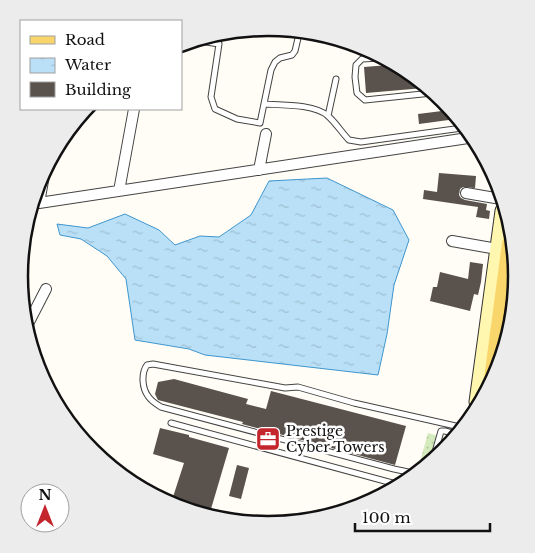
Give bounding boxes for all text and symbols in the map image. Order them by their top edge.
legend [20,20,182,110]
text: Road [65,30,105,49]
text: Water [64,55,112,74]
text: Building [65,80,132,99]
place label: Prestige Cyber Towers [286,422,385,456]
office icon: Prestige Cyber Towers [255,426,281,452]
north arrow [20,483,70,533]
text: N [38,486,52,504]
scale bar [355,500,490,532]
text: 100 m [362,508,411,527]

